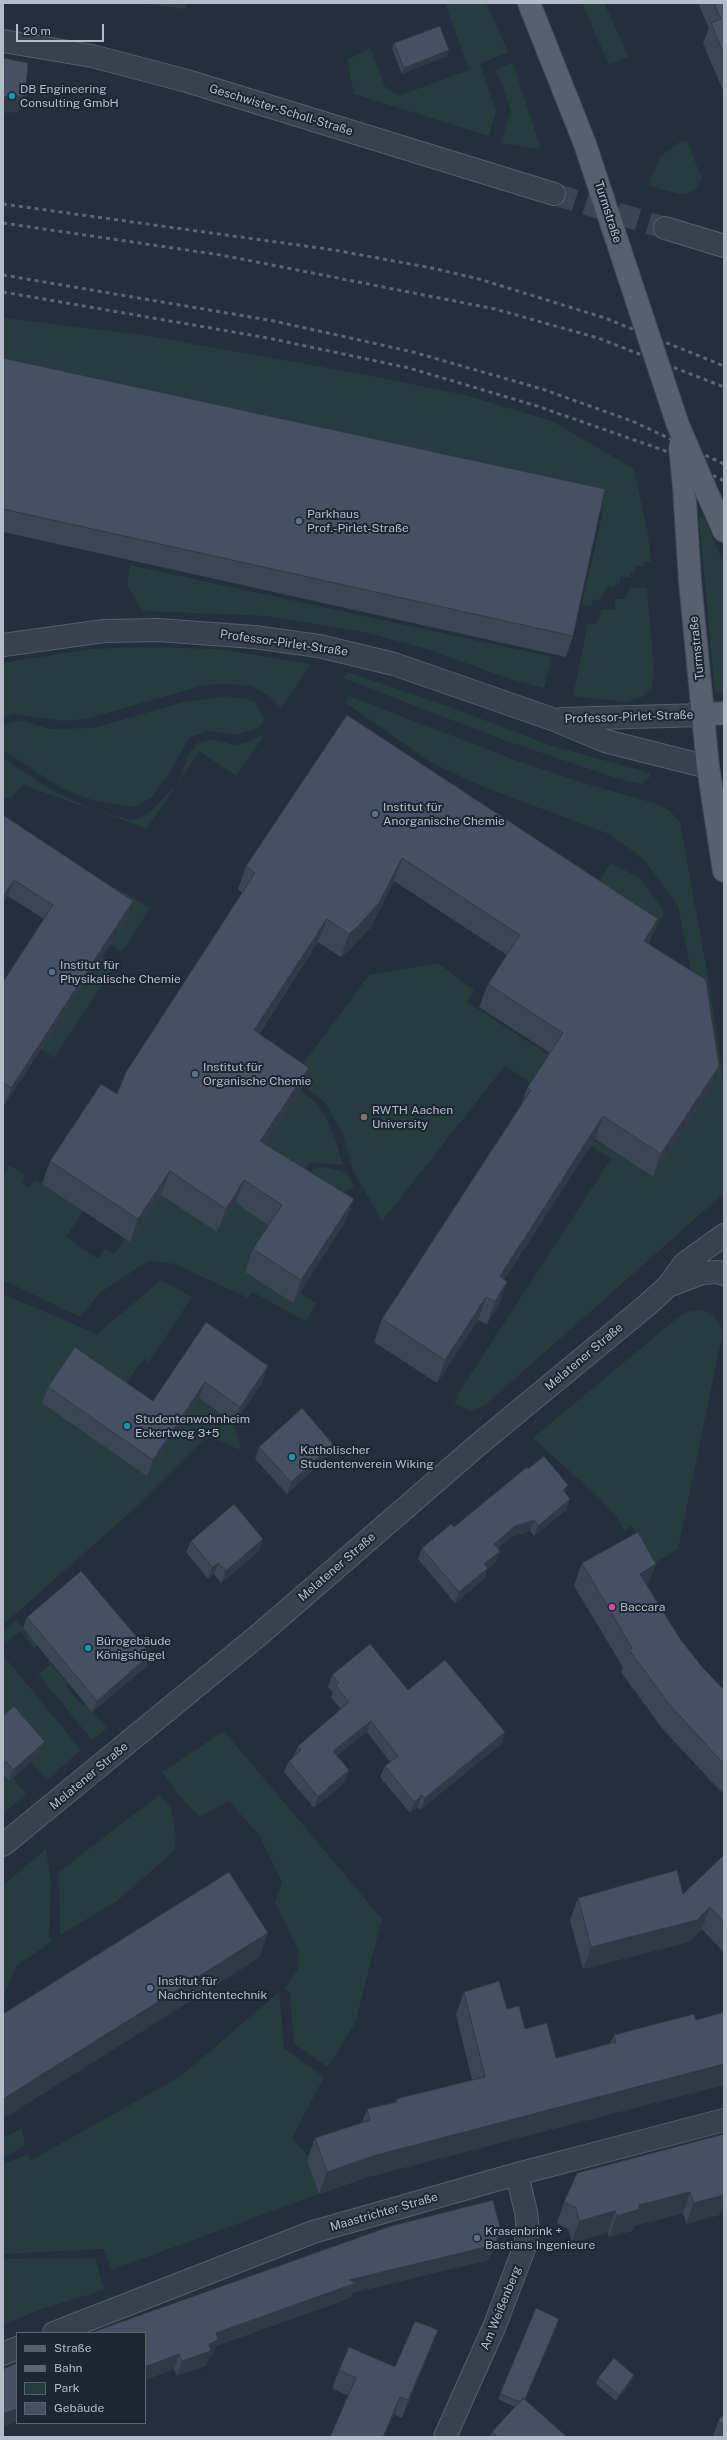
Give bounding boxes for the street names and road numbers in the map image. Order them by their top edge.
street label: Geschwister-Scholl-Straße [207,81,355,139]
street label: Turmstraße [591,179,625,245]
street label: Turmstraße [686,615,708,681]
street label: Professor-Pirlet-Straße [219,627,349,659]
street label: Professor-Pirlet-Straße [564,708,694,726]
street label: Melatener Straße [542,1320,626,1394]
street label: Melatener Straße [296,1530,378,1604]
street label: Melatener Straße [47,1739,131,1813]
street label: Maastrichter Straße [328,2190,440,2234]
street label: Am Weißenberg [478,2264,524,2352]

